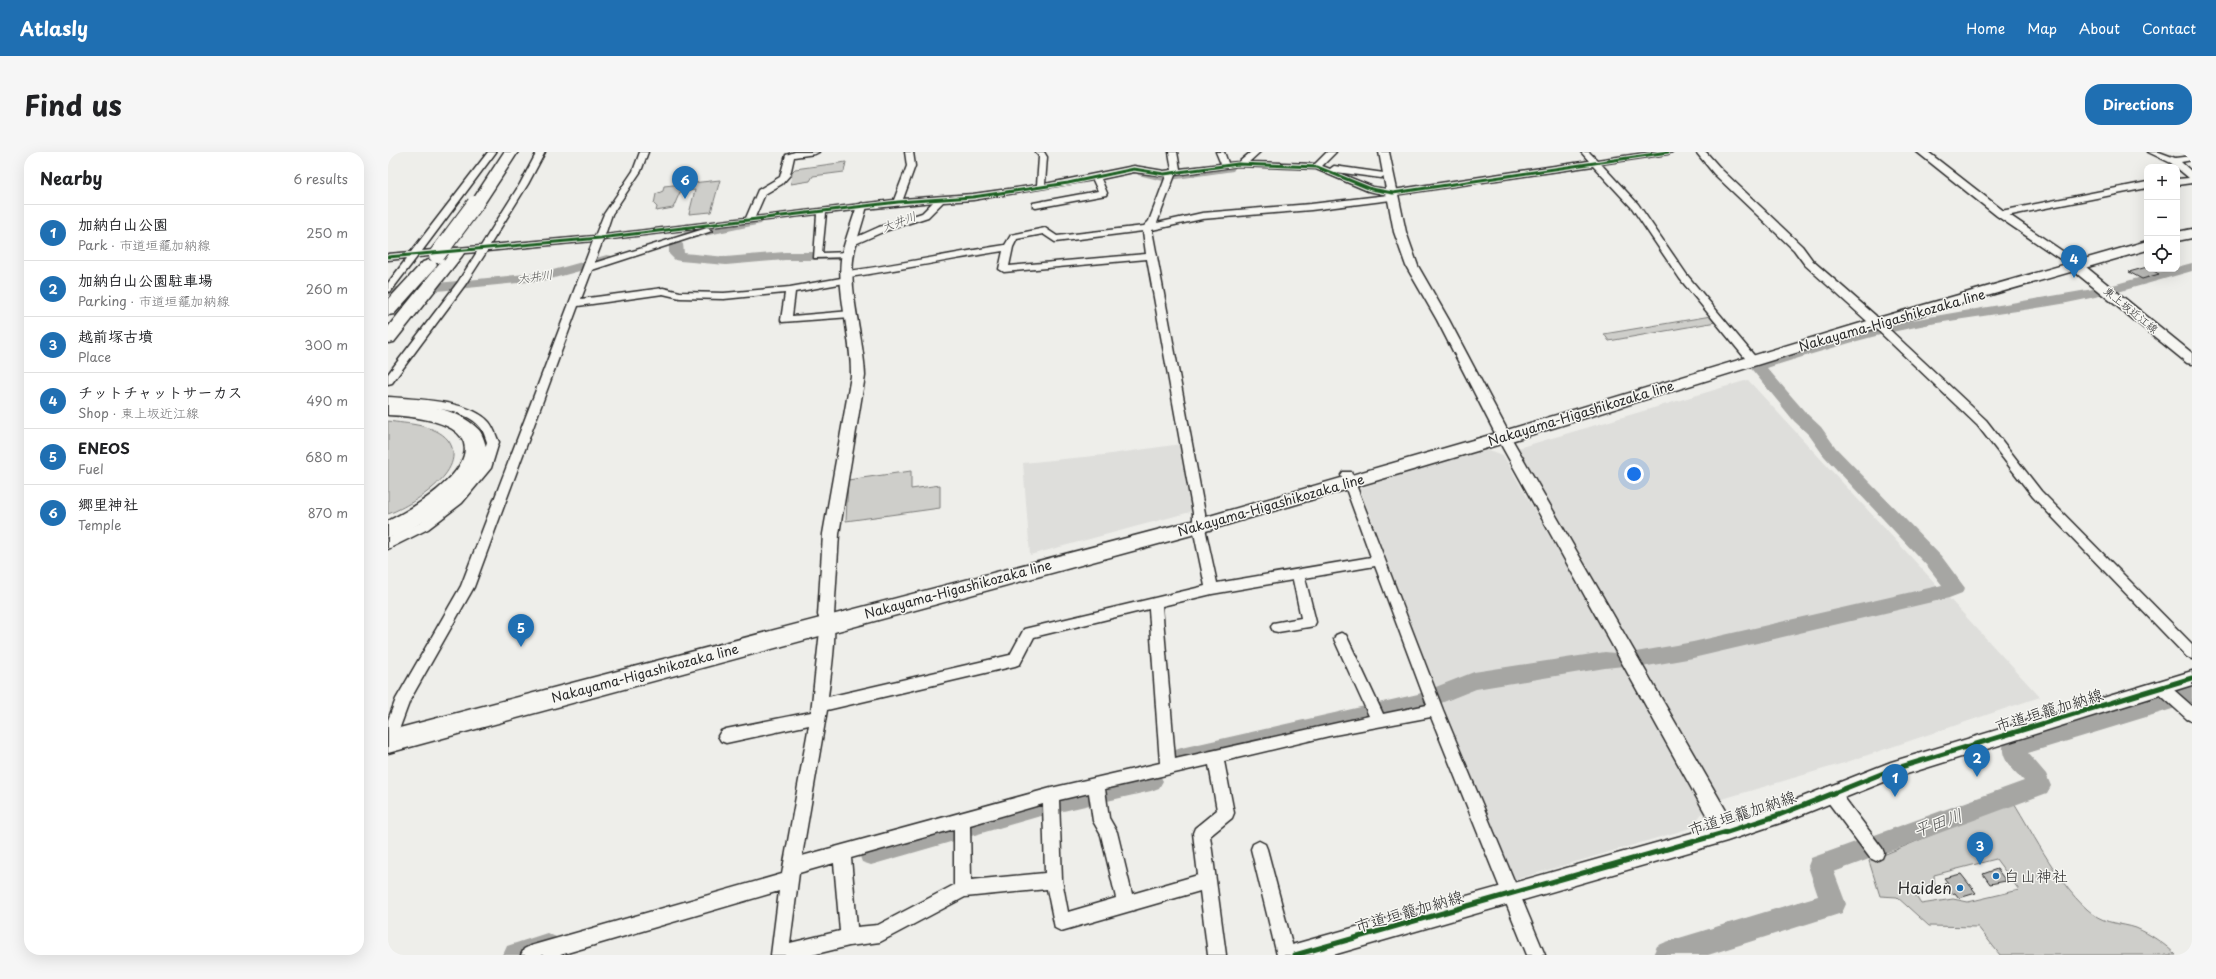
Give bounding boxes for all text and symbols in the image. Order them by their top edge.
text: Atlasly [20,14,88,42]
text: Home [1966,18,2005,39]
text: Map [2027,18,2057,39]
text: About [2079,18,2120,39]
text: Contact [2142,18,2196,39]
text: Find us [24,83,122,126]
button: Directions [2085,84,2192,125]
map controls [2144,164,2180,272]
button: + [2144,164,2180,200]
text: Nearby [40,165,102,191]
pin: 6 [672,166,698,199]
text: 6 results [293,169,348,188]
button: − [2144,200,2180,236]
water label: 大井川 [879,206,919,236]
text: 加納白山公園 [78,212,168,235]
text: 1 [50,223,56,242]
text: 250 m [306,223,348,242]
text: Park · 市道垣籠加納線 [78,235,210,254]
button: locate [2144,236,2180,272]
pin: 4 [2061,245,2087,278]
water label: 大井川 [516,265,554,287]
text: 加納白山公園駐車場 [78,268,213,291]
text: 2 [48,279,58,298]
text: 260 m [306,279,348,298]
street label: 東上坂近江線 [2100,282,2162,337]
street label: Nakayama-Higashikozaka line [1796,284,1987,355]
text: Parking · 市道垣籠加納線 [78,291,229,310]
text: 越前塚古墳 [78,324,153,347]
text: 3 [49,335,57,354]
text: 300 m [304,335,348,354]
text: Place [78,347,111,366]
street label: Nakayama-Higashikozaka line [1486,375,1676,450]
text: チットチャットサーカス [78,380,242,403]
text: 4 [49,391,57,410]
text: 490 m [306,391,348,410]
text: Shop · 東上坂近江線 [78,403,199,422]
text: ENEOS [78,436,130,459]
text: 5 [49,447,57,466]
text: 680 m [305,447,348,466]
text: Fuel [78,459,104,478]
your location [1624,464,1644,484]
street label: Nakayama-Higashikozaka line [1175,469,1366,540]
text: 郷里神社 [78,492,138,515]
text: 6 [48,503,58,522]
text: 870 m [308,503,348,522]
text: Temple [78,515,121,534]
street label: Nakayama-Higashikozaka line [862,554,1054,623]
pin: 5 [508,614,534,647]
street label: Nakayama-Higashikozaka line [549,638,741,707]
street label: 市道垣籠加納線 [1992,681,2106,737]
pin: 2 [1964,744,1990,777]
pin: 1 [1882,764,1908,797]
street label: 市道垣籠加納線 [1685,783,1799,841]
water label: 平田川 [1909,801,1966,843]
pin: 3 [1967,832,1993,865]
place label: 白山神社 [2004,863,2068,887]
marker: 白山神社 [1991,871,2001,881]
place label: Haiden [1898,875,1952,899]
street label: 市道垣籠加納線 [1352,883,1466,937]
marker: Haiden [1955,883,1965,893]

